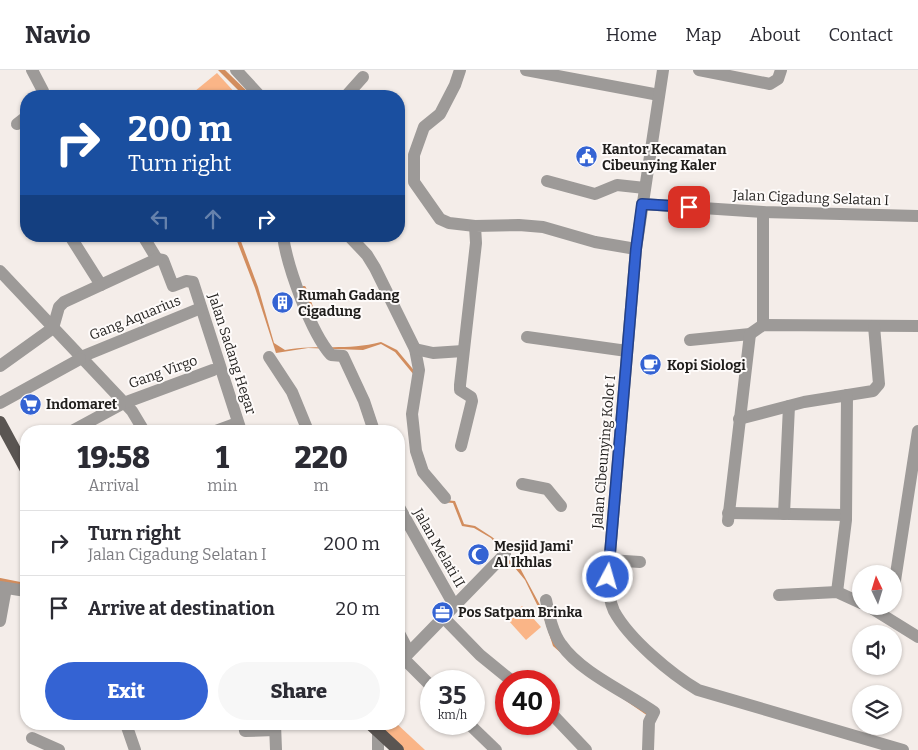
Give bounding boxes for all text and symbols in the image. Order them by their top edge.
text: Navio [25,21,91,49]
text: Home [606,24,657,46]
text: Map [685,24,721,46]
text: About [749,24,800,46]
text: Contact [828,24,893,46]
text: 200 m [128,108,232,150]
icon: right [45,110,110,175]
place label: Kantor Kecamatan Cibeunying Kaler [602,141,727,174]
public building icon: Kantor Kecamatan Cibeunying Kaler [574,145,598,169]
text: Turn right [128,150,231,177]
pin [668,186,710,228]
street label: Jalan Cigadung Selatan I [732,187,889,209]
icon: arrive [675,193,703,221]
icon: left [146,205,174,233]
icon: ahead [199,205,227,233]
icon: right [252,205,280,233]
place label: Rumah Gadang Cigadung [298,287,400,320]
street label: Jalan Sadang Hegar [204,290,260,417]
building icon: Rumah Gadang Cigadung [270,291,294,315]
street label: Gang Aquarius [87,292,183,344]
street label: Gang Virgo [126,352,200,392]
cafe icon: Kopi Siologi [639,353,663,377]
place label: Kopi Siologi [667,357,746,374]
street label: Jalan Cibeunying Kolot I [589,374,619,530]
supermarket icon: Indomaret [18,392,42,416]
place label: Indomaret [46,396,118,413]
text: 19:58 [77,440,150,476]
text: 1 [216,440,229,476]
text: 220 [295,440,348,476]
text: Arrival [88,476,139,495]
text: min [207,476,237,495]
text: m [314,476,329,495]
street label: Jalan Melati II [409,505,469,591]
text: Turn right [88,522,181,545]
icon: right [45,529,73,557]
text: 200 m [323,532,380,555]
place label: Mesjid Jami' Al Ikhlas [494,538,574,571]
mosque icon: Mesjid Jami' Al Ikhlas [466,542,490,566]
text: Jalan Cigadung Selatan I [88,545,267,564]
position arrow [581,550,633,602]
north arrow [852,565,902,615]
map controls [852,565,902,735]
icon: arrive [45,594,73,622]
text: Arrive at destination [88,597,275,620]
text: 20 m [336,597,380,620]
office icon: Pos Satpam Brinka [430,600,454,624]
place label: Pos Satpam Brinka [458,604,583,621]
button: sound [852,625,902,675]
button: Exit [45,662,208,720]
button: Share [218,662,380,720]
speed limit sign: 40 [495,670,560,735]
text: 35 [438,681,467,711]
button: layers [852,685,902,735]
text: km/h [438,708,467,722]

